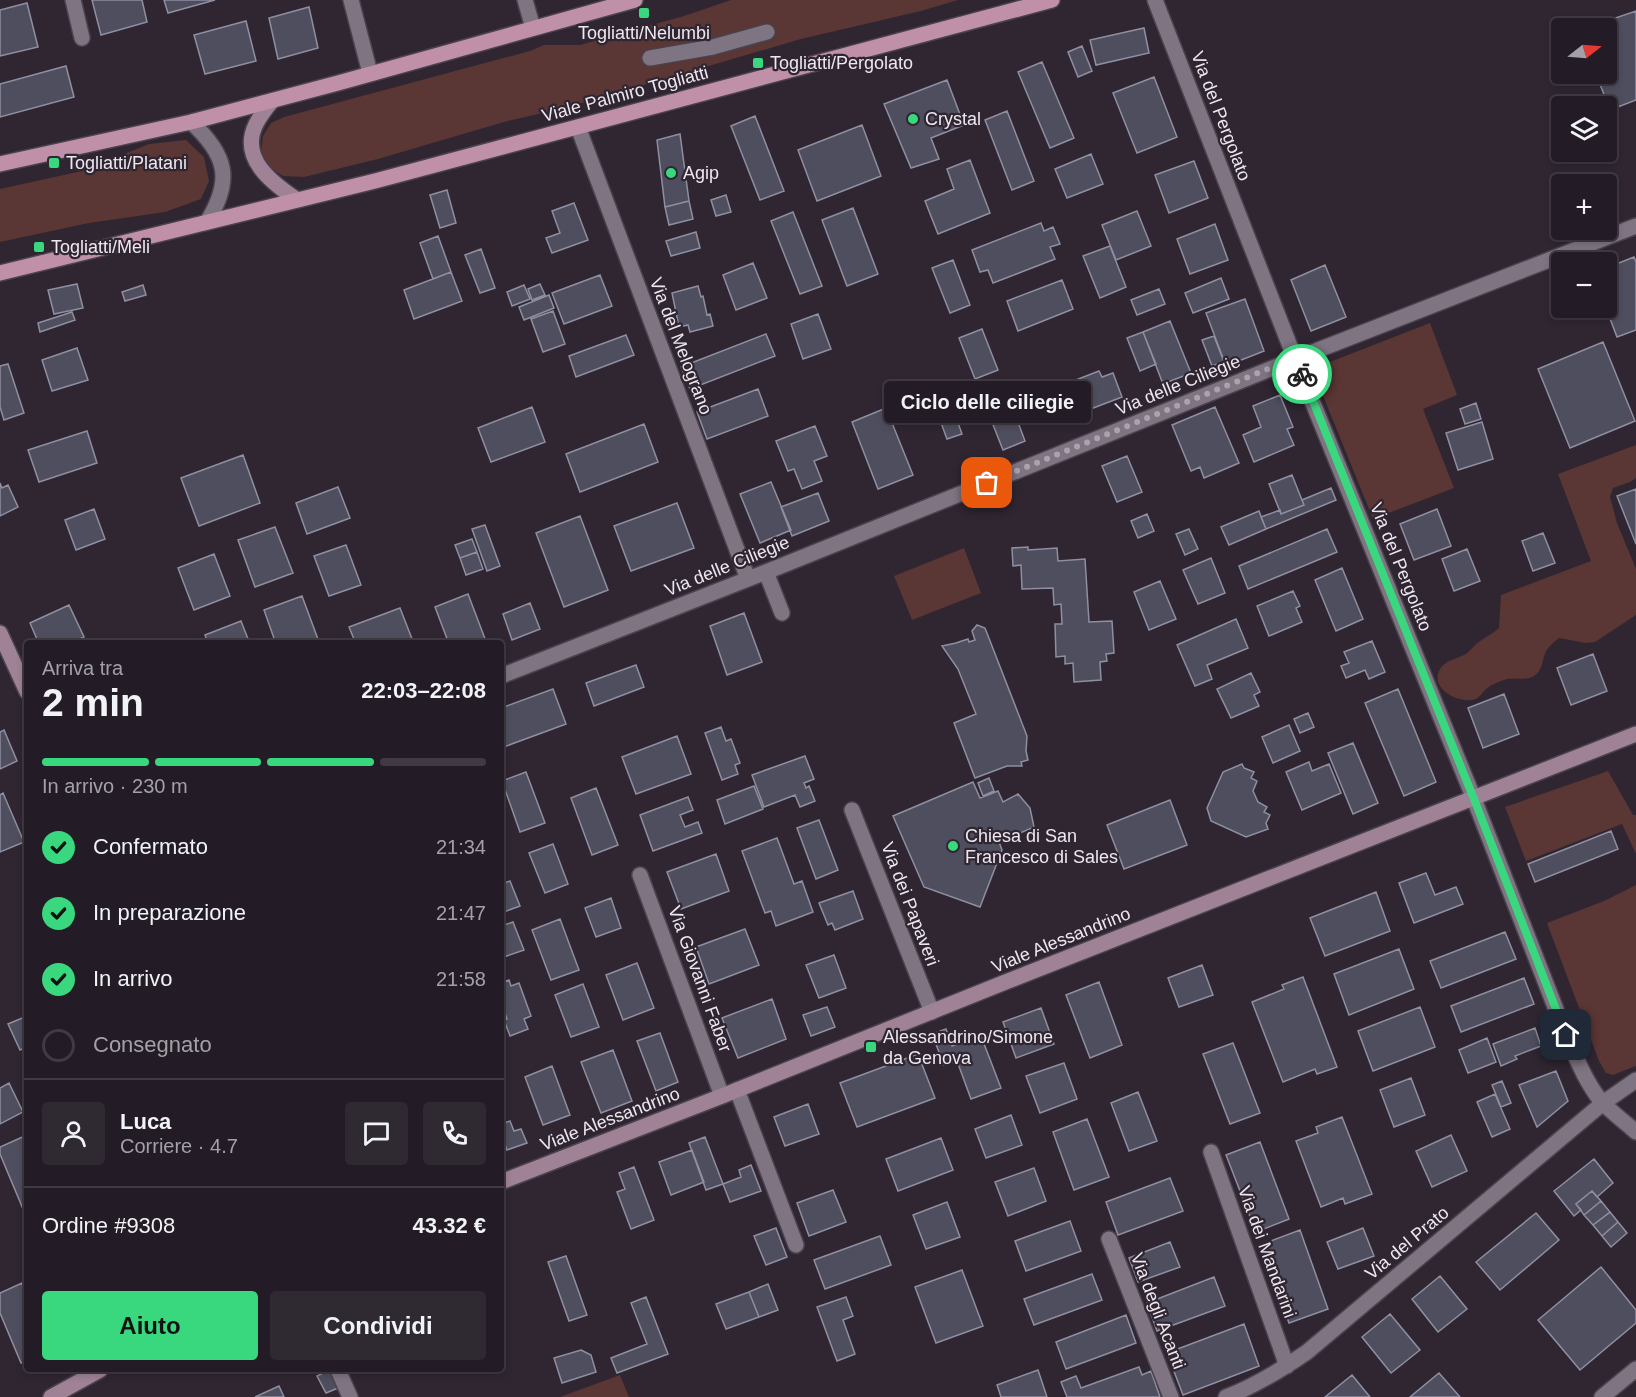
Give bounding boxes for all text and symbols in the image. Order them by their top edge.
marker: Togliatti/Nelumbi [637,6,651,20]
north arrow [1551,18,1617,84]
map controls [1551,18,1617,318]
place label: Togliatti/Nelumbi [578,23,710,43]
street label: Via del Pergolato [1187,49,1255,183]
place label: Togliatti/Pergolato [770,53,913,73]
marker: Togliatti/Pergolato [751,56,765,70]
street label: Viale Palmiro Togliatti [540,62,710,126]
button: layers [1551,96,1617,162]
place label: Crystal [925,109,981,129]
marker: Crystal [906,112,920,126]
place label: Togliatti/Platani [66,153,187,173]
marker: Togliatti/Platani [47,156,61,170]
place label: Agip [683,163,719,183]
marker: Agip [664,166,678,180]
button: + [1551,174,1617,240]
place label: Togliatti/Meli [51,237,150,257]
marker: Togliatti/Meli [32,240,46,254]
button: − [1551,252,1617,318]
street label: Via del Melograno [646,275,716,417]
courier [1272,344,1332,404]
street label: Via delle Ciliegie [1113,351,1243,419]
icon: bike [1286,358,1319,391]
callout: Ciclo delle ciliegie [884,381,1090,423]
text: Ciclo delle ciliegie [901,391,1074,413]
pin [961,457,1012,508]
icon: bag [970,466,1003,499]
street label: Via del Pergolato [1366,500,1436,634]
street label: Via delle Ciliegie [662,532,792,600]
text: Arriva tra [42,657,123,679]
text: 22:03–22:08 [361,678,486,703]
text: 2 min [42,681,144,724]
text: In arrivo · 230 m [42,775,188,797]
place label: Chiesa di San Francesco di Sales [965,826,1118,867]
icon: check [42,831,75,864]
text: Confermato [93,834,208,859]
text: 21:34 [436,836,486,858]
street label: Via dei Papaveri [877,839,943,969]
marker: Chiesa di San Francesco di Sales [946,839,960,853]
icon: check [42,897,75,930]
text: In preparazione [93,900,246,925]
text: 21:47 [436,902,486,924]
street label: Via Giovanni Faber [664,903,736,1055]
street label: Viale Alessandrino [989,903,1133,977]
icon: check [42,963,75,996]
text: In arrivo [93,966,172,991]
text: 21:58 [436,968,486,990]
pin [1540,1009,1591,1060]
icon: home [1549,1018,1582,1051]
place label: Alessandrino/Simone da Genova [883,1027,1053,1068]
text: Consegnato [93,1032,212,1057]
marker: Alessandrino/Simone da Genova [864,1040,878,1054]
street label: Viale Alessandrino [537,1083,683,1155]
button: person [42,1102,105,1165]
button: chat [345,1102,408,1165]
button: phone [423,1102,486,1165]
text: Luca [120,1109,171,1134]
text: Corriere · 4.7 [120,1135,238,1157]
street label: Via dei Mandarini [1234,1183,1300,1321]
street label: Via del Prato [1361,1202,1453,1284]
text: Ordine #9308 [42,1213,175,1238]
text: 43.32 € [413,1213,486,1238]
street label: Via degli Acanti [1127,1250,1189,1372]
button: Aiuto [42,1291,258,1360]
button: Condividi [270,1291,486,1360]

